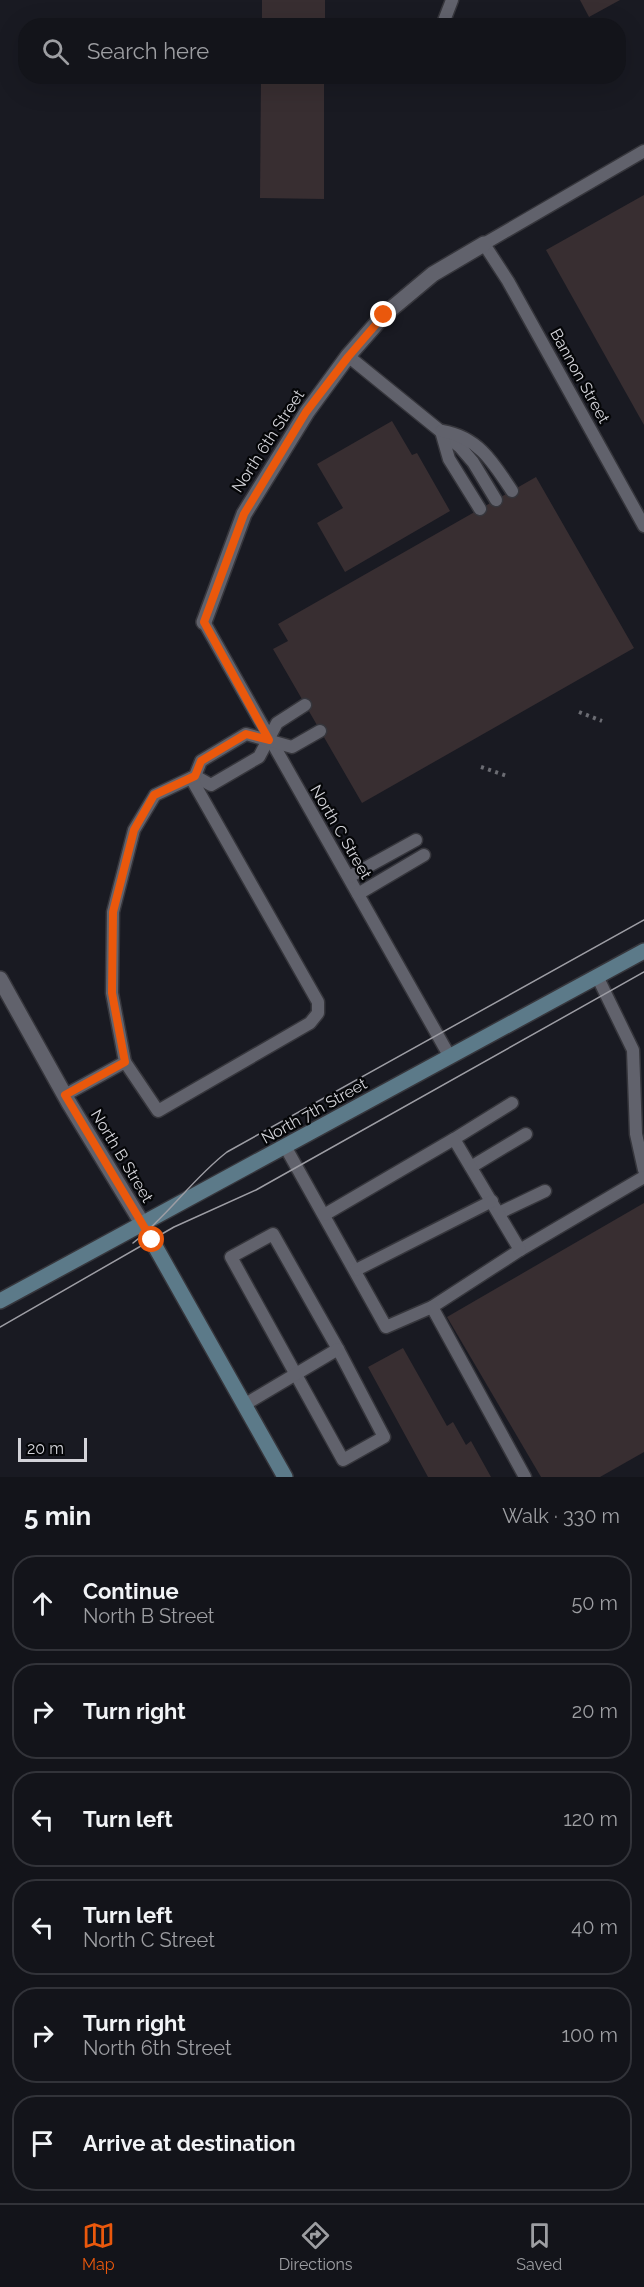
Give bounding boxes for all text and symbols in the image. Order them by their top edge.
search box [18,18,626,84]
icon: search [39,35,72,68]
text: Search here [87,38,209,64]
route end [370,301,396,327]
street label: Bannon Street [546,325,614,427]
street label: North 6th Street [228,385,309,496]
street label: North C Street [306,782,376,883]
street label: North 7th Street [258,1074,371,1148]
street label: North B Street [87,1106,158,1207]
route start [138,1226,164,1252]
scale bar [18,1435,87,1462]
text: 20 m [27,1439,64,1458]
text: 5 min [24,1501,91,1531]
text: Walk · 330 m [502,1504,620,1528]
text: Continue [83,1578,179,1604]
icon: ahead [26,1587,59,1620]
text: 50 m [571,1591,618,1615]
text: North B Street [83,1604,215,1628]
icon: right [26,1695,59,1728]
text: Turn right [83,1698,186,1724]
text: 20 m [572,1699,618,1723]
icon: left [26,1803,59,1836]
text: Turn left [83,1806,173,1832]
text: 120 m [563,1807,618,1831]
text: Turn left [83,1902,173,1928]
icon: left [26,1911,59,1944]
text: 40 m [571,1915,618,1939]
text: North C Street [83,1928,215,1952]
text: Turn right [83,2010,186,2036]
icon: right [26,2019,59,2052]
text: 100 m [561,2023,618,2047]
text: North 6th Street [83,2036,232,2060]
icon: arrive [26,2127,59,2160]
text: Arrive at destination [83,2130,296,2156]
tab: Map [82,2219,115,2274]
tab: Directions [279,2219,353,2274]
tab: Saved [516,2219,562,2274]

